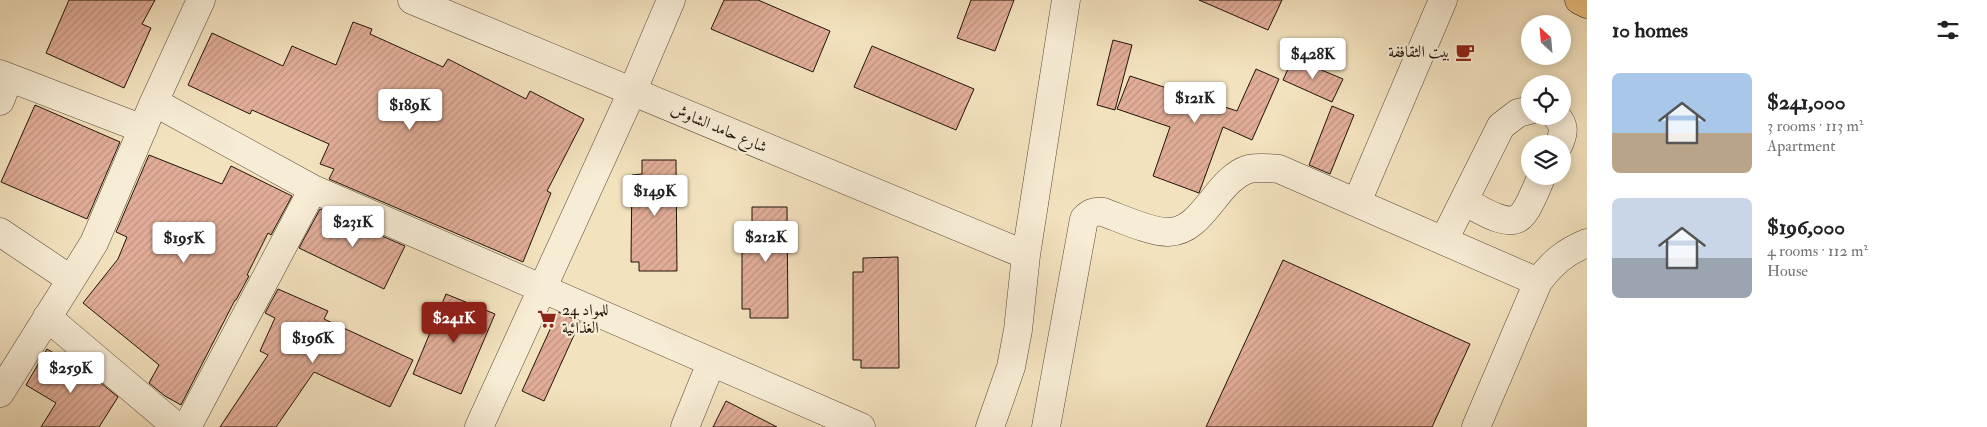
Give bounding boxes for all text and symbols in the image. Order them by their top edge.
north arrow [1521,15,1571,65]
map controls [1521,15,1571,185]
icon: filters [1934,16,1962,44]
text: 10 homes [1612,17,1688,44]
pin: $428K [1278,38,1348,80]
cafe icon: بيت الثقاففة [1454,41,1476,63]
place label: بيت الثقاففة [1388,42,1450,62]
text: $428K [1291,44,1335,64]
button: locate [1521,75,1571,125]
pin: $121K [1160,82,1230,124]
pin: $189K [375,88,445,131]
text: $121K [1175,88,1215,108]
text: $241,000 [1767,89,1846,116]
icon: home [1652,93,1712,153]
text: $189K [389,95,431,115]
street label: شارع حامد الشاوش [667,99,770,160]
text: 3 rooms · 113 m² [1767,116,1863,136]
button: layers [1521,135,1571,185]
text: Apartment [1767,136,1835,156]
pin: $149K [620,174,690,217]
text: $149K [634,181,676,201]
pin: $231K [318,206,388,248]
text: $231K [333,212,373,232]
text: $196,000 [1767,214,1845,241]
icon: home [1652,218,1712,278]
pin: $212K [731,220,801,263]
pin: $195K [149,222,219,264]
text: $212K [745,227,787,247]
text: $195K [163,228,205,248]
text: 4 rooms · 112 m² [1767,241,1868,261]
text: House [1767,261,1808,281]
place label: 24 للمواد الغذائية [562,300,609,338]
pin: $241K [419,302,489,344]
text: $241K [433,308,475,328]
supermarket icon: 24 للمواد الغذائية [536,308,558,330]
pin: $196K [278,322,348,364]
text: $196K [292,328,334,348]
pin: $259K [36,352,106,394]
text: $259K [49,358,93,378]

